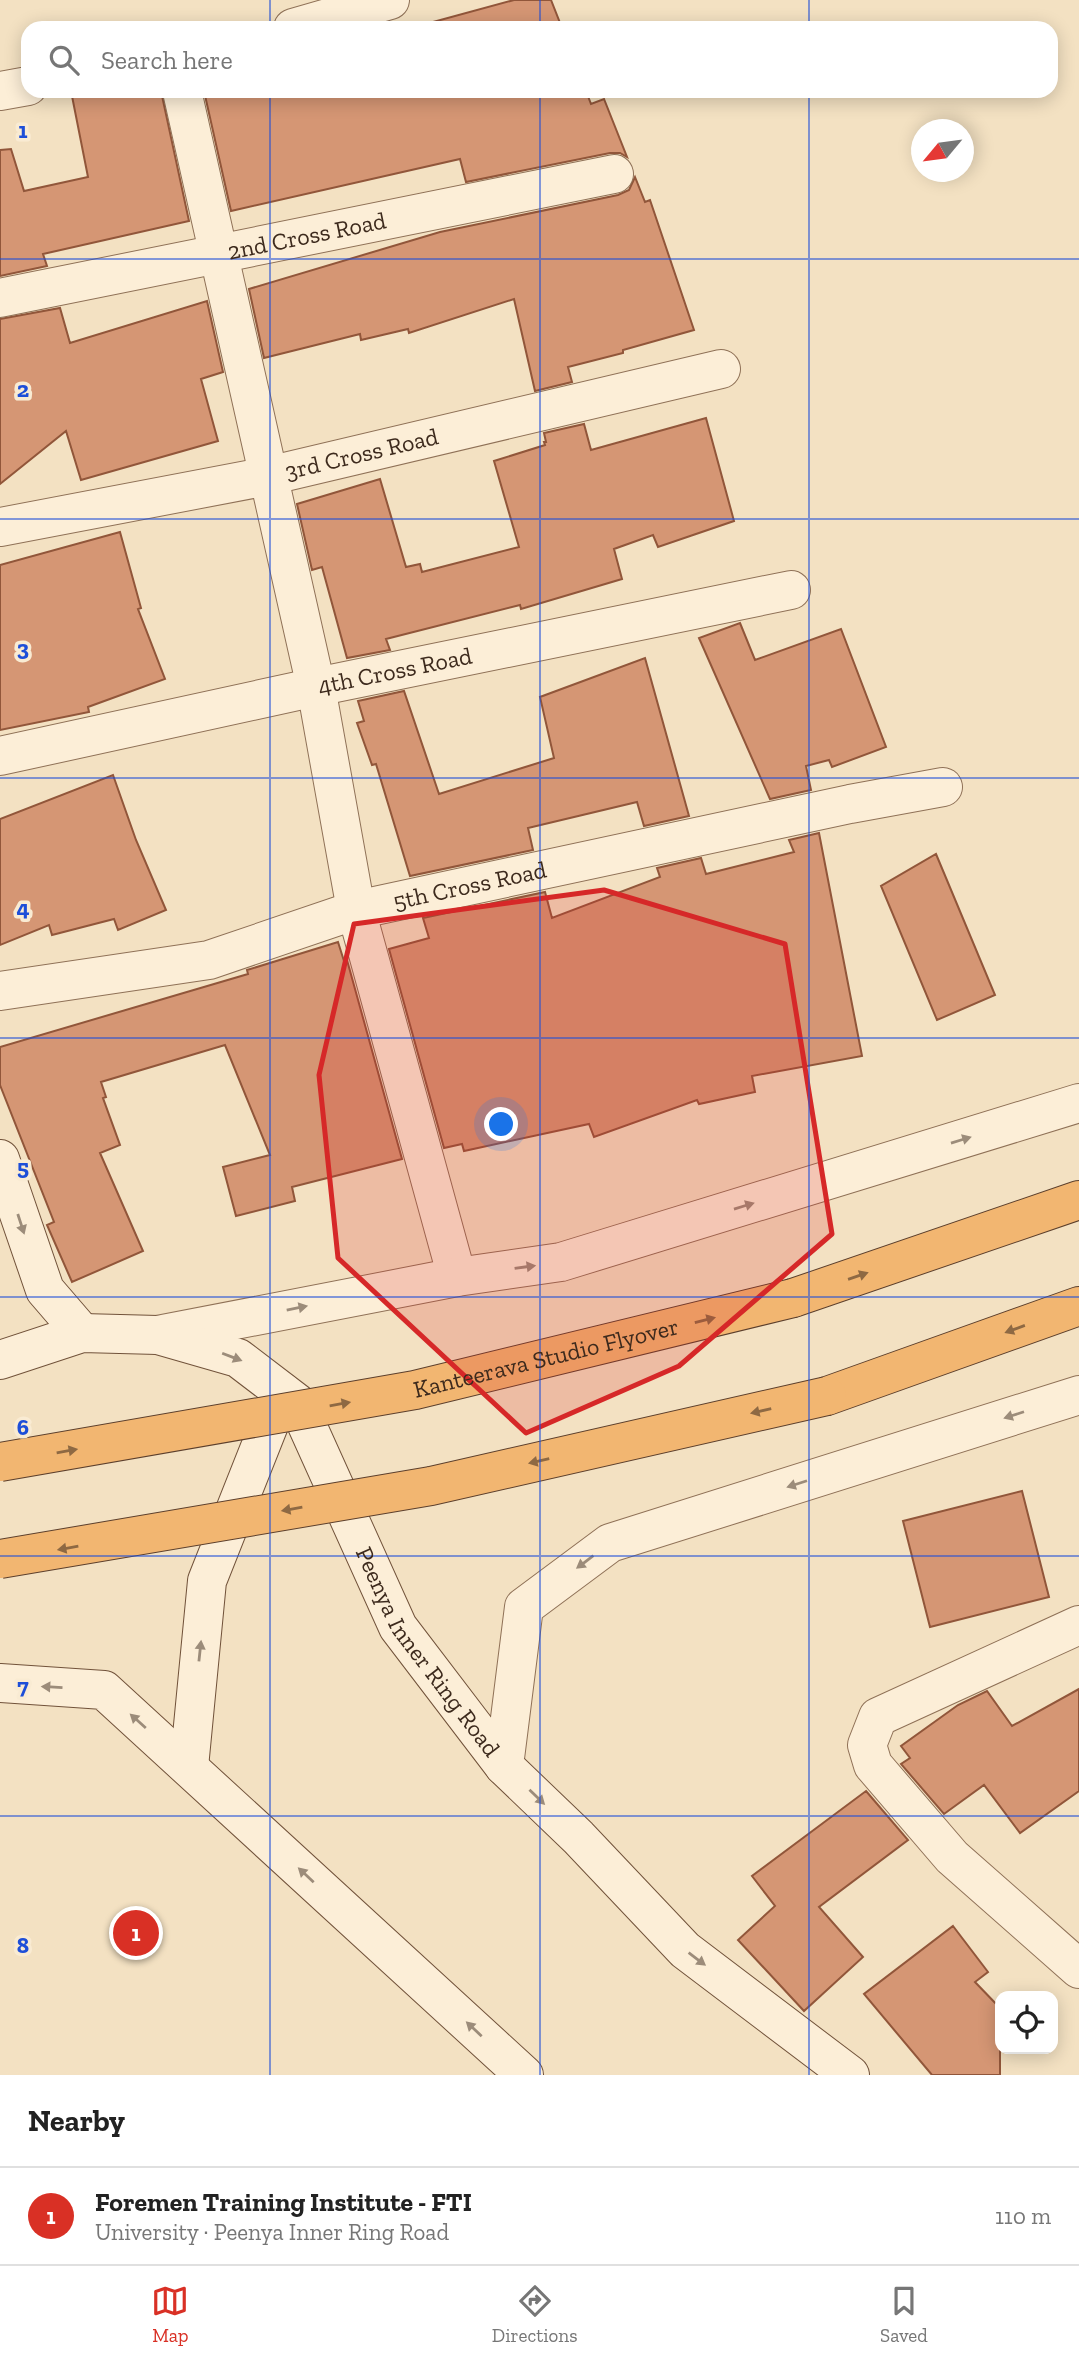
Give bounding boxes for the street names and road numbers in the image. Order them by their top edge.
street label: 2nd Cross Road [225,205,388,266]
street label: 3rd Cross Road [282,421,441,486]
street label: 4th Cross Road [315,641,474,700]
street label: 5th Cross Road [390,855,549,916]
street label: Kanteerava Studio Flyover [410,1311,681,1404]
street label: Peenya Inner Ring Road [350,1542,507,1762]

